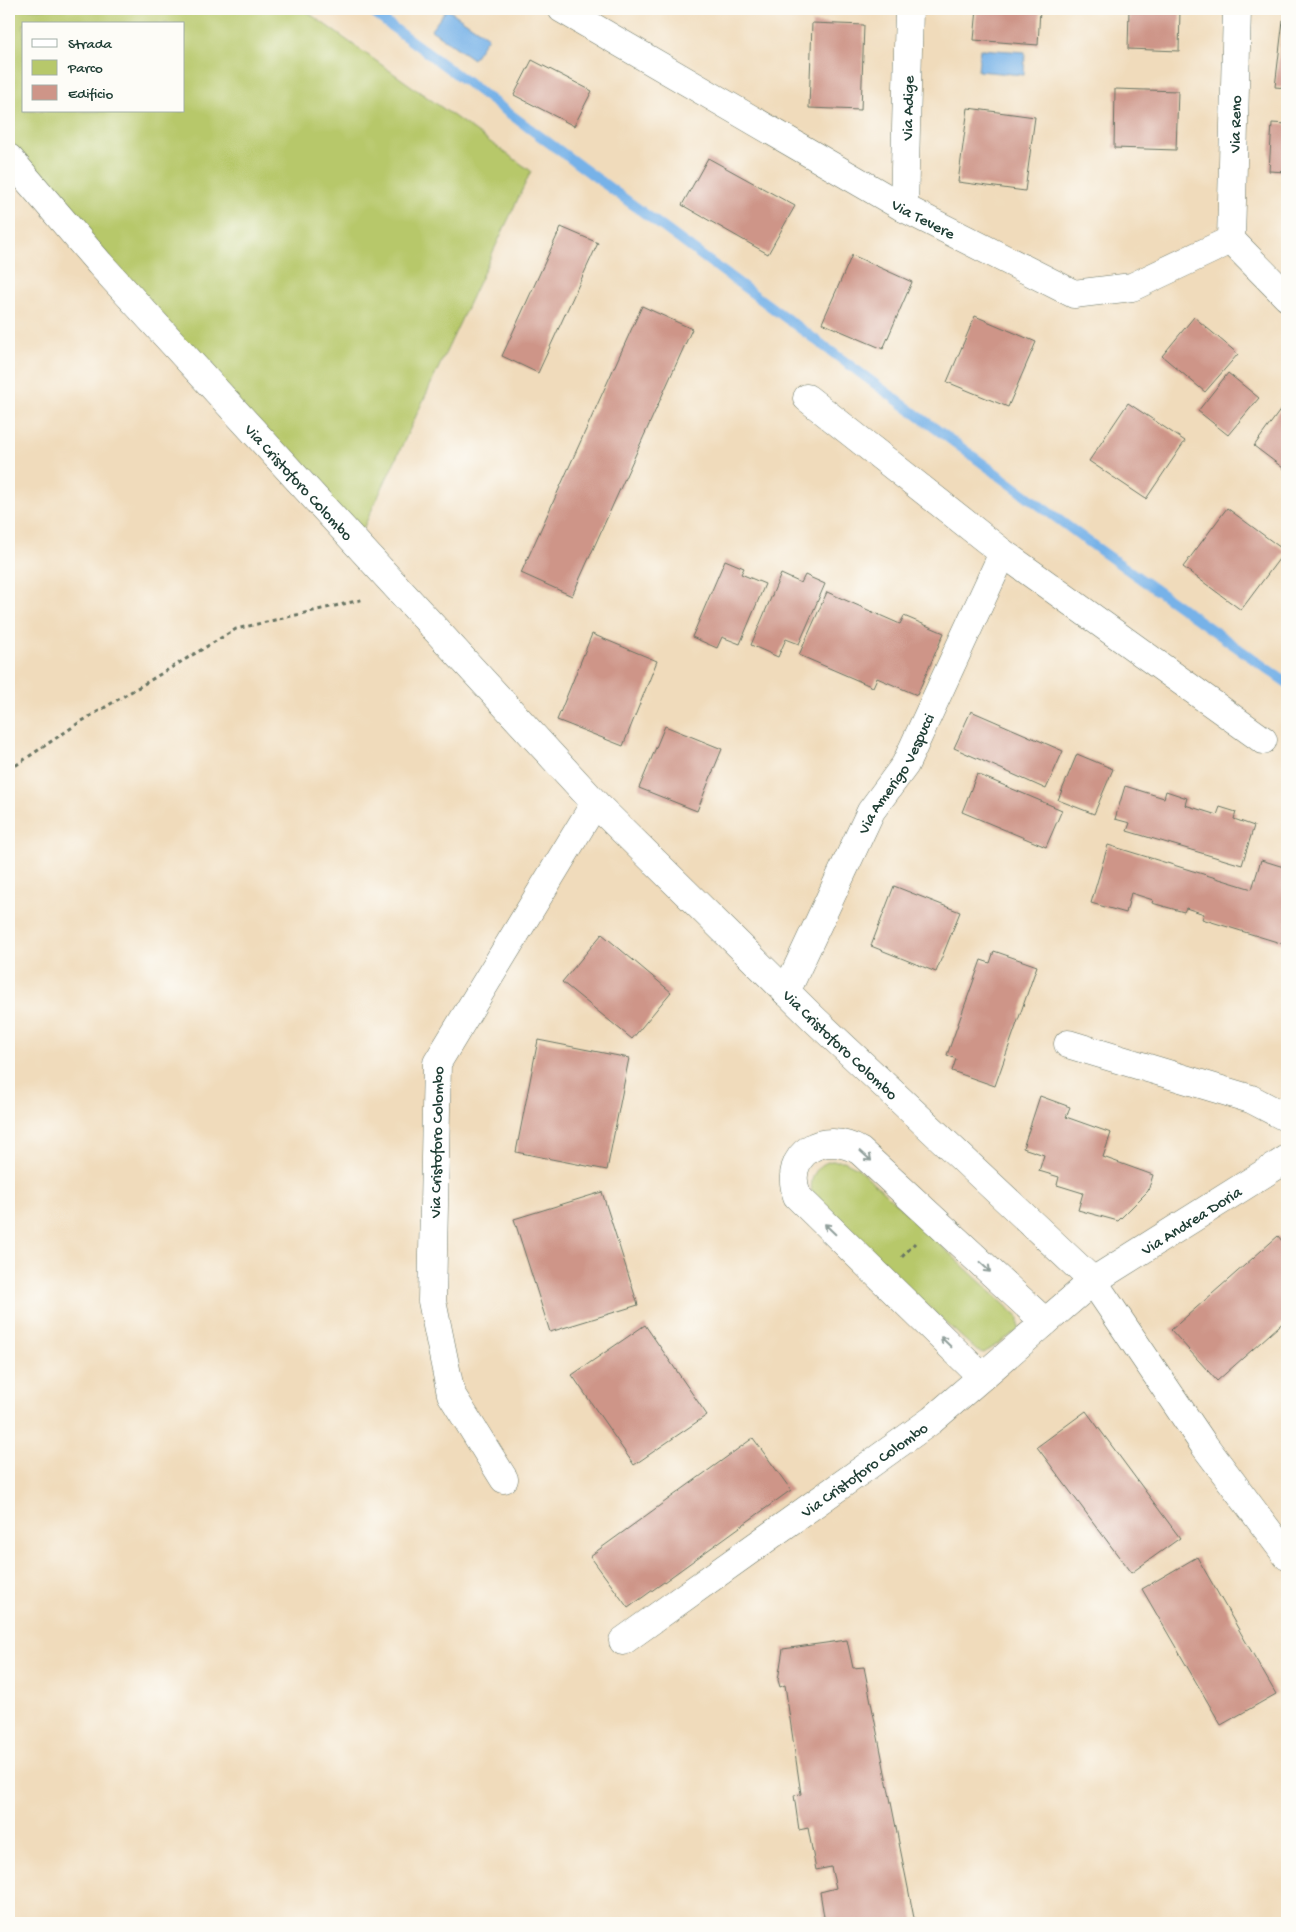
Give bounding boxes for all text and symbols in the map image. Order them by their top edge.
legend [22,22,185,112]
text: Strada [68,36,113,54]
text: Parco [67,60,103,78]
street label: Via Adige [900,75,920,142]
text: Edificio [68,86,114,104]
street label: Via Reno [1227,95,1248,154]
street label: Via Tevere [886,196,958,246]
street label: Via Cristoforo Colombo [238,421,355,546]
street label: Via Amerigo Vespucci [855,711,940,839]
street label: Via Cristoforo Colombo [776,987,900,1106]
street label: Via Cristoforo Colombo [428,1066,450,1219]
one-way arrow [859,1150,872,1162]
street label: Via Andrea Doria [1138,1183,1247,1262]
one-way arrow [824,1223,836,1235]
one-way arrow [978,1260,991,1272]
one-way arrow [940,1336,952,1348]
street label: Via Cristoforo Colombo [798,1420,933,1524]

